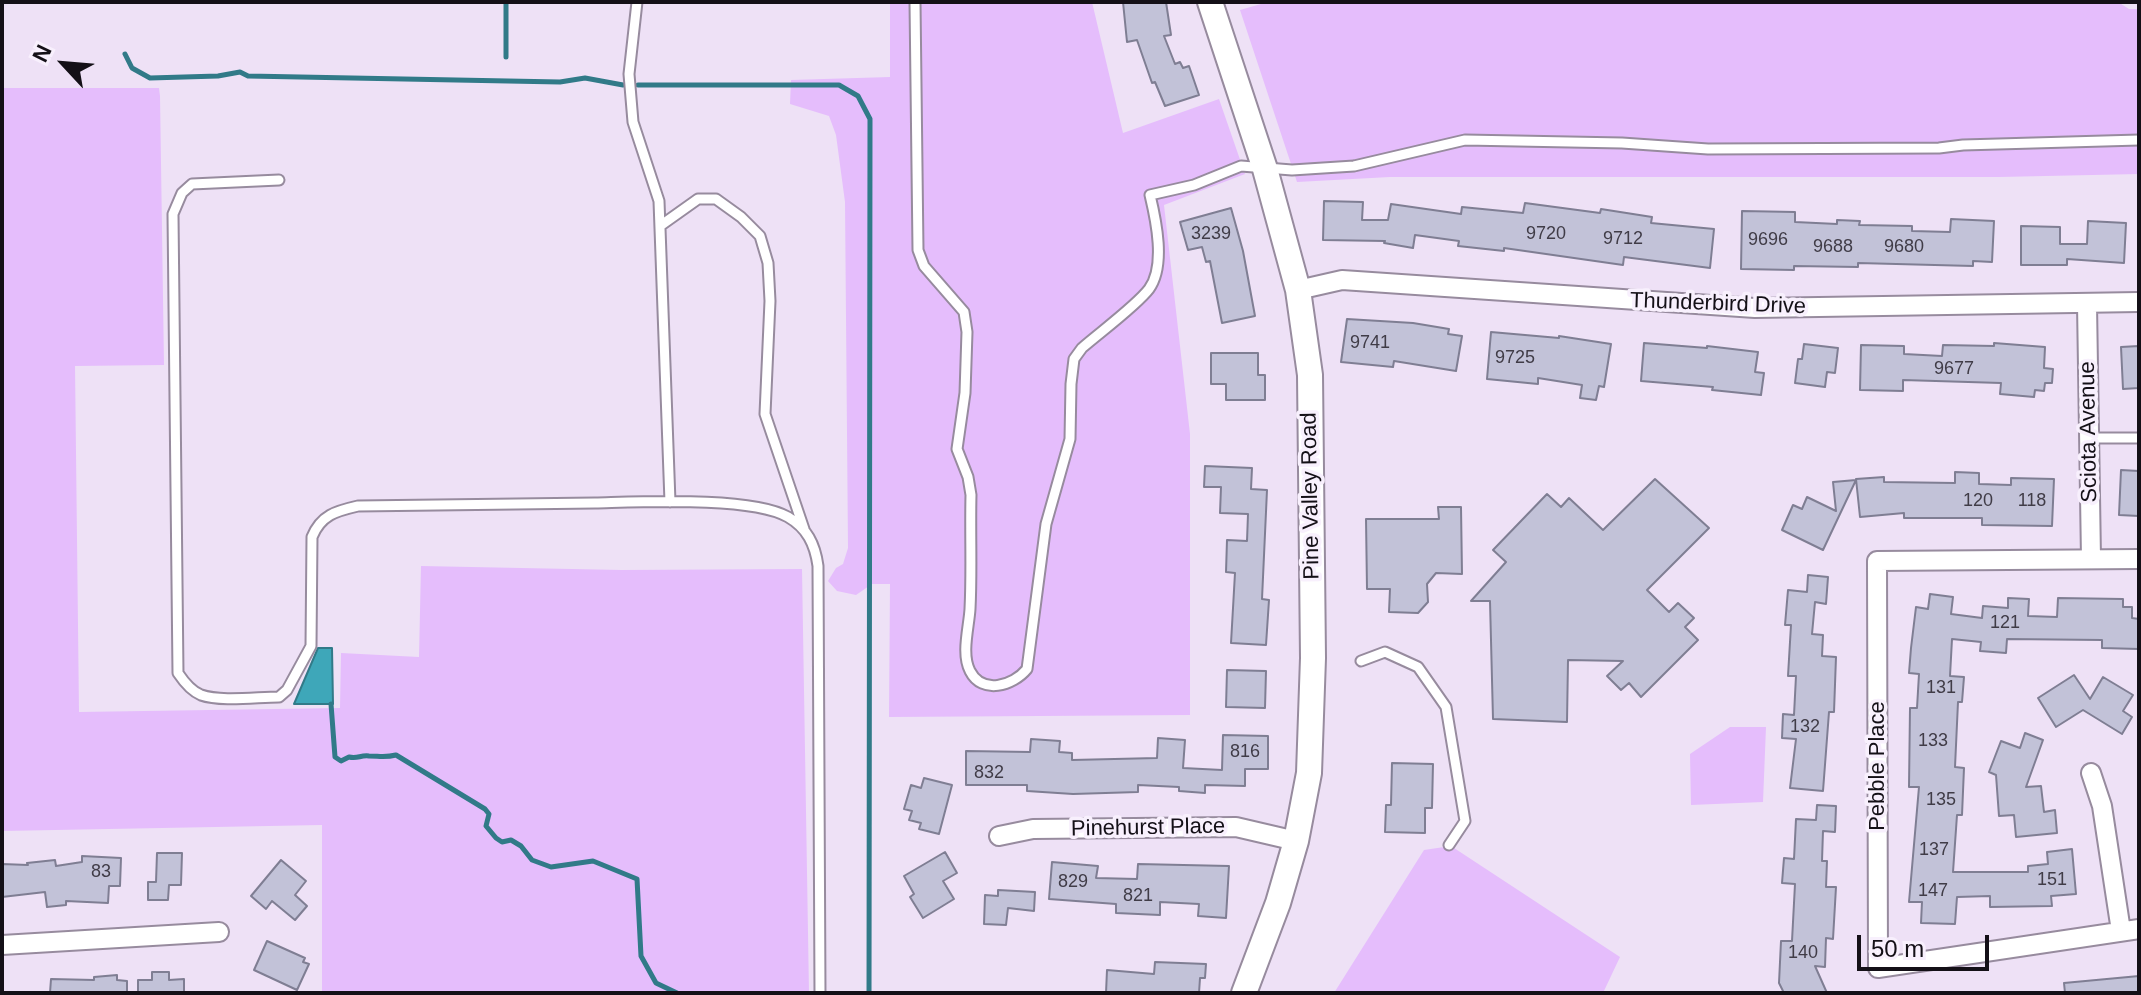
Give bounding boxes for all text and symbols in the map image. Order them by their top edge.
north arrow [24,24,104,104]
text: N [27,41,57,66]
house number: 3239 [1191,223,1231,245]
house number: 9720 [1526,223,1566,245]
house number: 9712 [1603,228,1643,250]
house number: 9696 [1748,229,1788,251]
house number: 9688 [1813,236,1853,258]
house number: 9680 [1884,236,1924,258]
street label: Thunderbird Drive [1630,288,1806,320]
house number: 9741 [1350,332,1390,354]
house number: 9725 [1495,347,1535,369]
house number: 9677 [1934,358,1974,380]
street label: Sciota Avenue [2075,361,2103,503]
street label: Pine Valley Road [1296,412,1326,580]
house number: 120 [1963,490,1993,512]
house number: 118 [2018,490,2046,512]
house number: 121 [1990,612,2020,634]
house number: 131 [1926,677,1956,699]
street label: Pebble Place [1865,701,1891,831]
house number: 132 [1790,716,1820,738]
house number: 133 [1918,730,1948,752]
house number: 816 [1230,741,1260,763]
house number: 832 [974,762,1004,784]
house number: 135 [1926,789,1956,811]
street label: Pinehurst Place [1071,813,1225,843]
house number: 137 [1919,839,1949,861]
house number: 83 [91,861,111,883]
house number: 151 [2037,869,2067,891]
house number: 829 [1058,871,1088,893]
house number: 147 [1918,880,1948,902]
house number: 821 [1123,885,1153,907]
scale bar [1861,919,1993,969]
text: 50 m [1871,935,1924,962]
house number: 140 [1788,942,1818,964]

